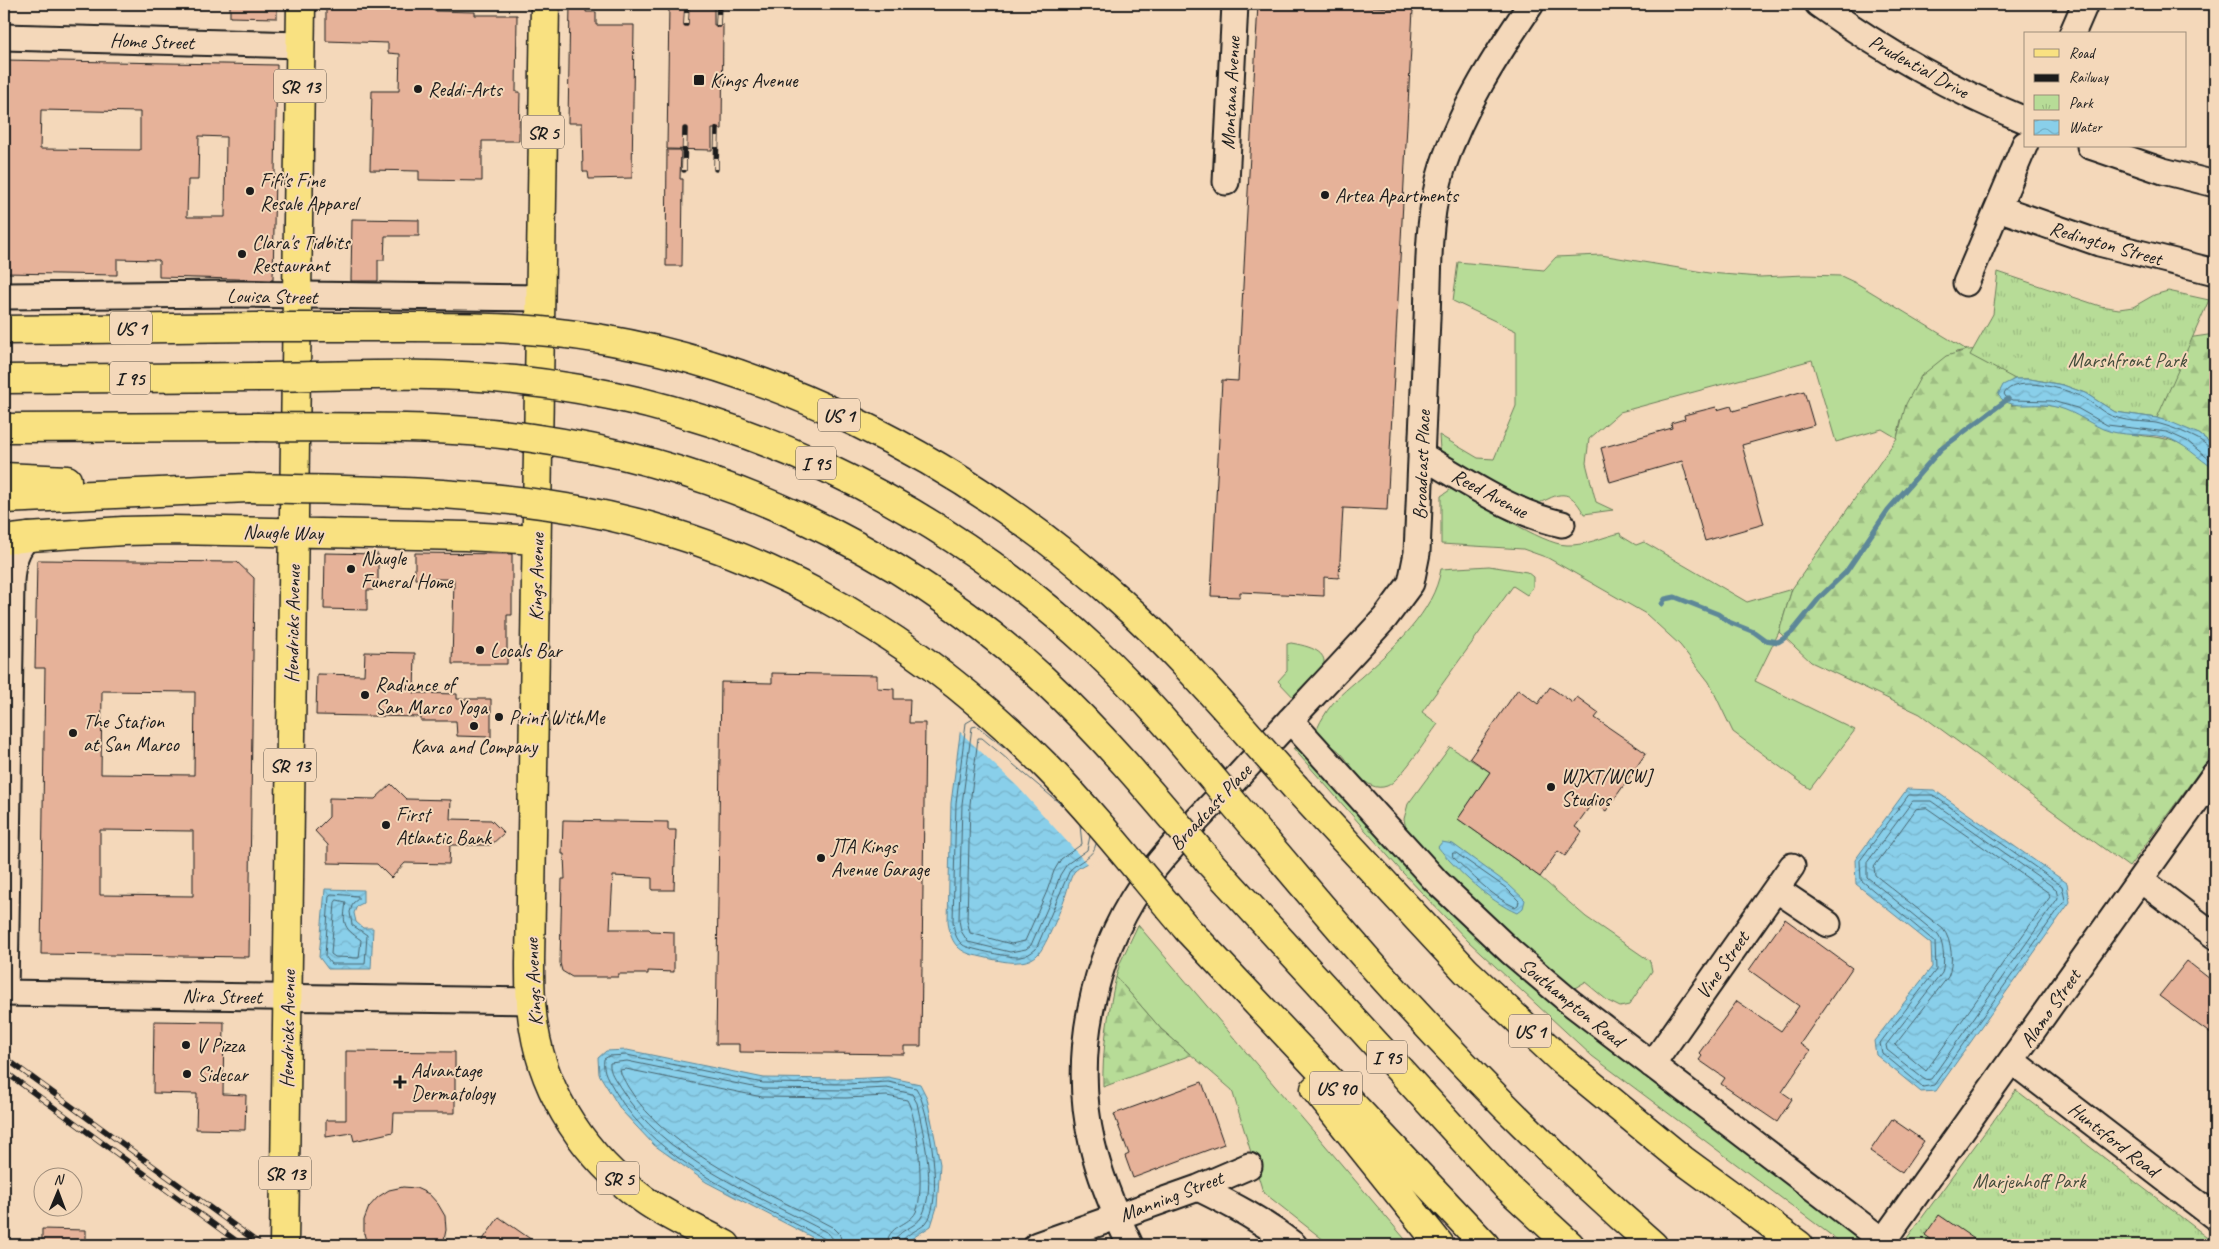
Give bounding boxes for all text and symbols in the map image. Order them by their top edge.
street label: Home Street [110,28,197,56]
street label: Prudential Drive [1865,29,1974,105]
legend [2024,32,2186,148]
street label: Montana Avenue [1215,34,1246,150]
text: Road [2069,44,2096,63]
place label: Kings Avenue [710,68,799,93]
text: Railway [2069,68,2110,87]
road number: SR 13 [274,70,326,102]
marker: Kings Avenue [692,73,706,87]
place label: Reddi-Arts [428,77,504,102]
marker: Reddi-Arts [412,83,424,95]
text: Park [2069,94,2094,113]
road number: SR 5 [522,115,564,148]
text: Water [2069,118,2103,137]
place label: Fifi's Fine Resale Apparel [260,168,361,216]
place label: Artea Apartments [1335,183,1460,208]
marker: Fifi's Fine Resale Apparel [244,185,256,197]
marker: Artea Apartments [1319,189,1331,201]
street label: Redington Street [2047,216,2167,272]
place label: Clara's Tidbits Restaurant [252,230,352,278]
marker: Clara's Tidbits Restaurant [236,248,248,260]
street label: Louisa Street [227,283,320,310]
road number: US 1 [110,312,152,344]
park label: Marshfront Park [2068,348,2188,373]
road number: I 95 [110,362,150,394]
road number: US 1 [818,398,860,432]
street label: Broadcast Place [1407,408,1436,520]
road number: I 95 [796,446,836,479]
street label: Reed Avenue [1448,463,1533,524]
street label: Naugle Way [243,519,325,546]
street label: Kings Avenue [523,531,550,621]
place label: Naugle Funeral Home [361,546,454,594]
marker: Naugle Funeral Home [345,563,357,575]
street label: Hendricks Avenue [279,564,306,683]
place label: Locals Bar [490,638,563,663]
marker: Locals Bar [474,644,486,656]
place label: Radiance of San Marco Yoga [375,672,489,720]
marker: Radiance of San Marco Yoga [359,689,371,701]
place label: Print WithMe [509,705,606,730]
place label: The Station at San Marco [83,709,180,757]
marker: Print WithMe [493,711,505,723]
marker: Kava and Company [468,720,480,732]
marker: The Station at San Marco [67,727,79,739]
place label: Kava and Company [411,734,539,759]
road number: SR 13 [264,748,316,782]
street label: Broadcast Place [1164,758,1258,856]
place label: WJXT/WCWJ Studios [1561,764,1654,812]
marker: WJXT/WCWJ Studios [1545,781,1557,793]
place label: First Atlantic Bank [396,802,493,850]
marker: First Atlantic Bank [380,819,392,831]
place label: JTA Kings Avenue Garage [830,834,931,882]
marker: JTA Kings Avenue Garage [815,852,827,864]
street label: Vine Street [1690,925,1756,1004]
street label: Kings Avenue [519,936,548,1026]
street label: Southampton Road [1514,952,1632,1054]
street label: Alamo Street [2015,963,2088,1052]
street label: Hendricks Avenue [274,969,301,1088]
street label: Nira Street [182,983,264,1010]
road number: US 1 [1509,1014,1551,1048]
place label: V Pizza [196,1033,246,1058]
marker: V Pizza [180,1039,192,1051]
road number: I 95 [1367,1040,1407,1074]
place label: Advantage Dermatology [411,1058,497,1106]
place label: Sidecar [197,1062,249,1087]
marker: Sidecar [181,1068,193,1080]
road number: US 90 [1310,1072,1362,1104]
marker: Advantage Dermatology [393,1075,407,1089]
street label: Huntsford Road [2063,1096,2166,1184]
road number: SR 13 [259,1156,311,1190]
road number: SR 5 [597,1162,639,1194]
street label: Manning Street [1116,1164,1229,1228]
north arrow [32,1166,82,1216]
park label: Marjenhoff Park [1973,1169,2087,1194]
text: N [54,1171,65,1188]

